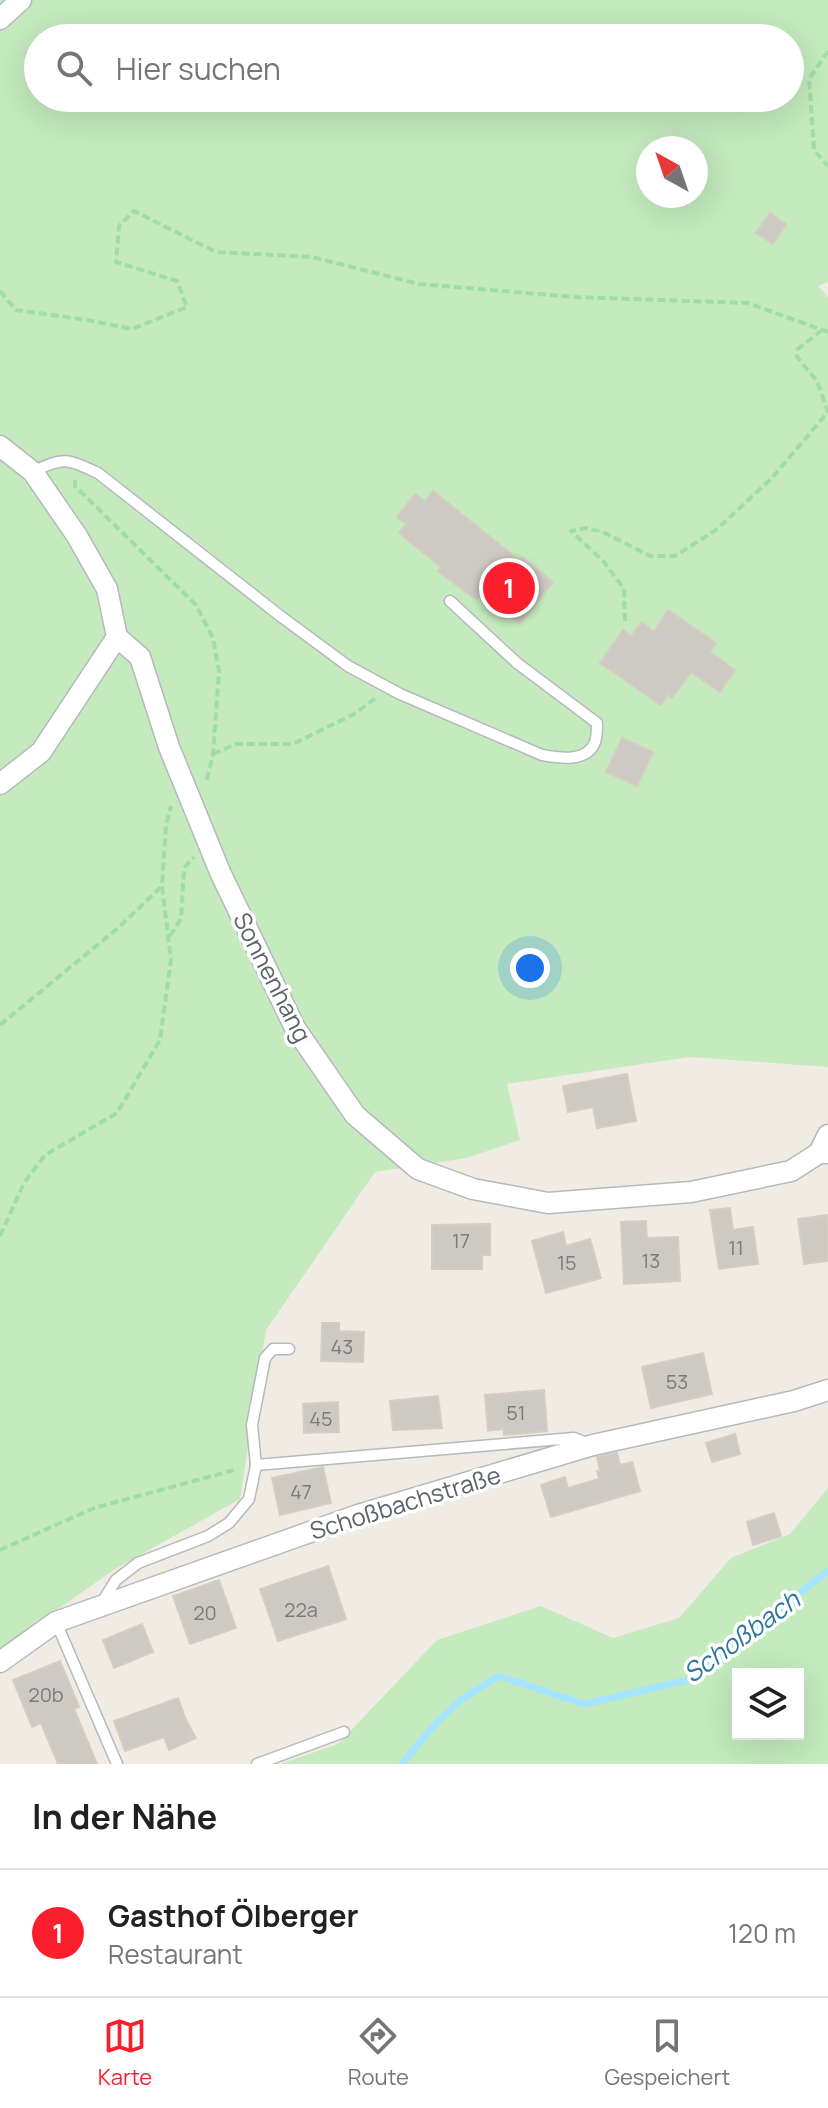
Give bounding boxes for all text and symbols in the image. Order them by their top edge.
search box [24,24,804,112]
icon: search [52,46,96,90]
text: Hier suchen [116,48,281,89]
north arrow [636,136,708,208]
pin: 1 [483,558,535,618]
street label: Sonnenhang [226,907,320,1047]
your location [510,948,550,988]
house number: 17 [452,1227,470,1254]
house number: 11 [728,1234,744,1261]
house number: 13 [642,1247,660,1274]
house number: 15 [557,1249,577,1276]
house number: 43 [331,1333,353,1360]
house number: 53 [666,1368,688,1395]
house number: 51 [506,1399,526,1426]
house number: 45 [309,1405,333,1432]
street label: Schoßbachstraße [306,1457,504,1547]
house number: 47 [290,1478,312,1505]
water label: Schoßbach [675,1581,808,1691]
house number: 22a [284,1596,318,1623]
house number: 20 [193,1599,217,1626]
map controls [732,1668,804,1740]
button: layers [732,1668,804,1740]
house number: 20b [28,1681,64,1708]
text: In der Nähe [32,1793,217,1839]
text: Gasthof Ölberger [108,1895,358,1936]
text: 1 [52,1915,64,1951]
text: 120 m [728,1915,796,1951]
text: Restaurant [108,1936,243,1972]
tab: Karte [98,2014,152,2092]
tab: Route [348,2014,409,2092]
tab: Gespeichert [604,2014,730,2092]

